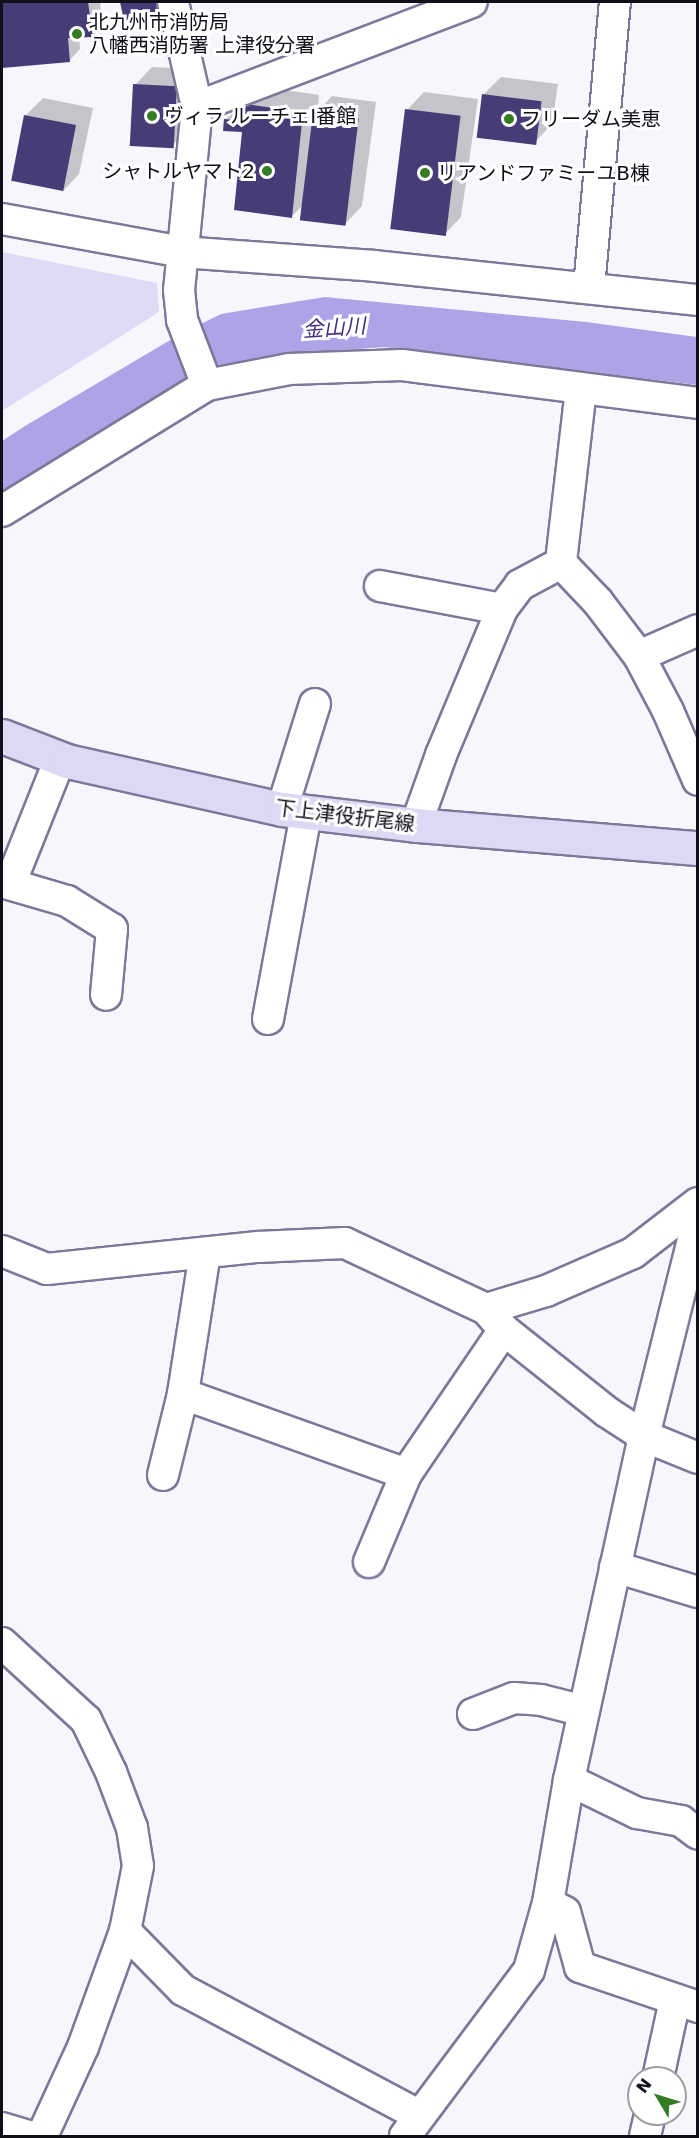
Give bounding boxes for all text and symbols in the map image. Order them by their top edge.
place label: 北九州市消防局 八幡西消防署 上津役分署 [89,11,315,58]
marker: 北九州市消防局 八幡西消防署 上津役分署 [70,27,84,41]
place label: ヴィラ ルーチェⅠ番館 [164,104,356,128]
place label: フリーダム美恵 [521,107,661,131]
marker: ヴィラ ルーチェⅠ番館 [145,109,159,123]
marker: フリーダム美恵 [502,112,516,126]
place label: シャトルヤマト2 [102,159,255,183]
place label: リアンドファミーユB棟 [437,161,651,185]
marker: シャトルヤマト2 [260,164,274,178]
marker: リアンドファミーユB棟 [418,166,432,180]
water label: 金山川 [302,313,366,343]
street label: 下上津役折尾線 [274,796,416,836]
north arrow [627,2066,687,2126]
text: N [632,2075,656,2097]

